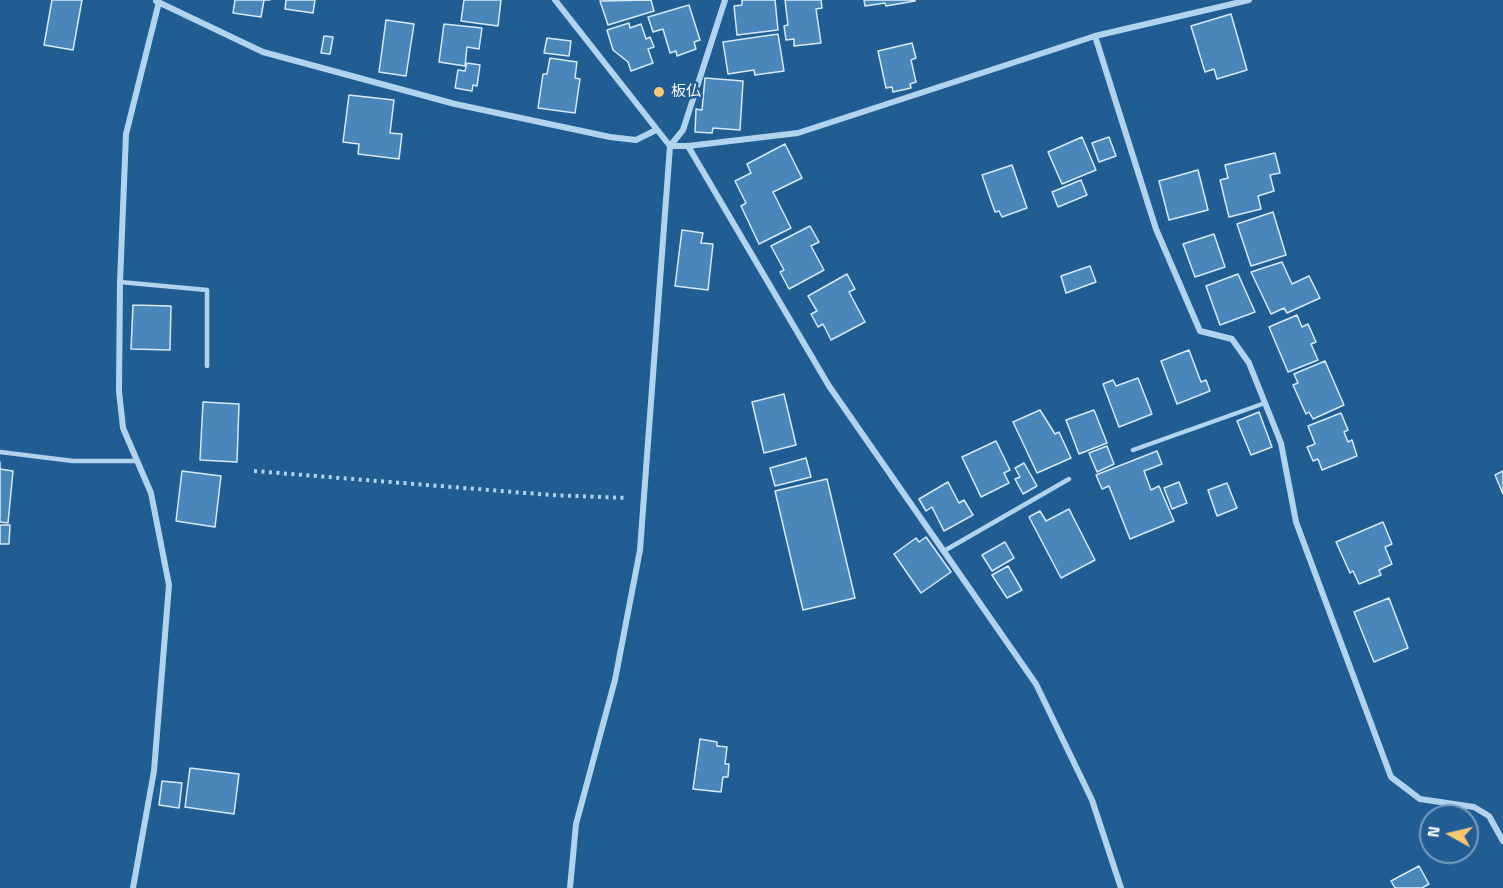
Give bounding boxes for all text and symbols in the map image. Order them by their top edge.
place label: 板仏 [671,83,701,101]
marker: 板仏 [652,85,666,99]
north arrow [1419,804,1479,864]
text: N [1421,825,1446,839]

